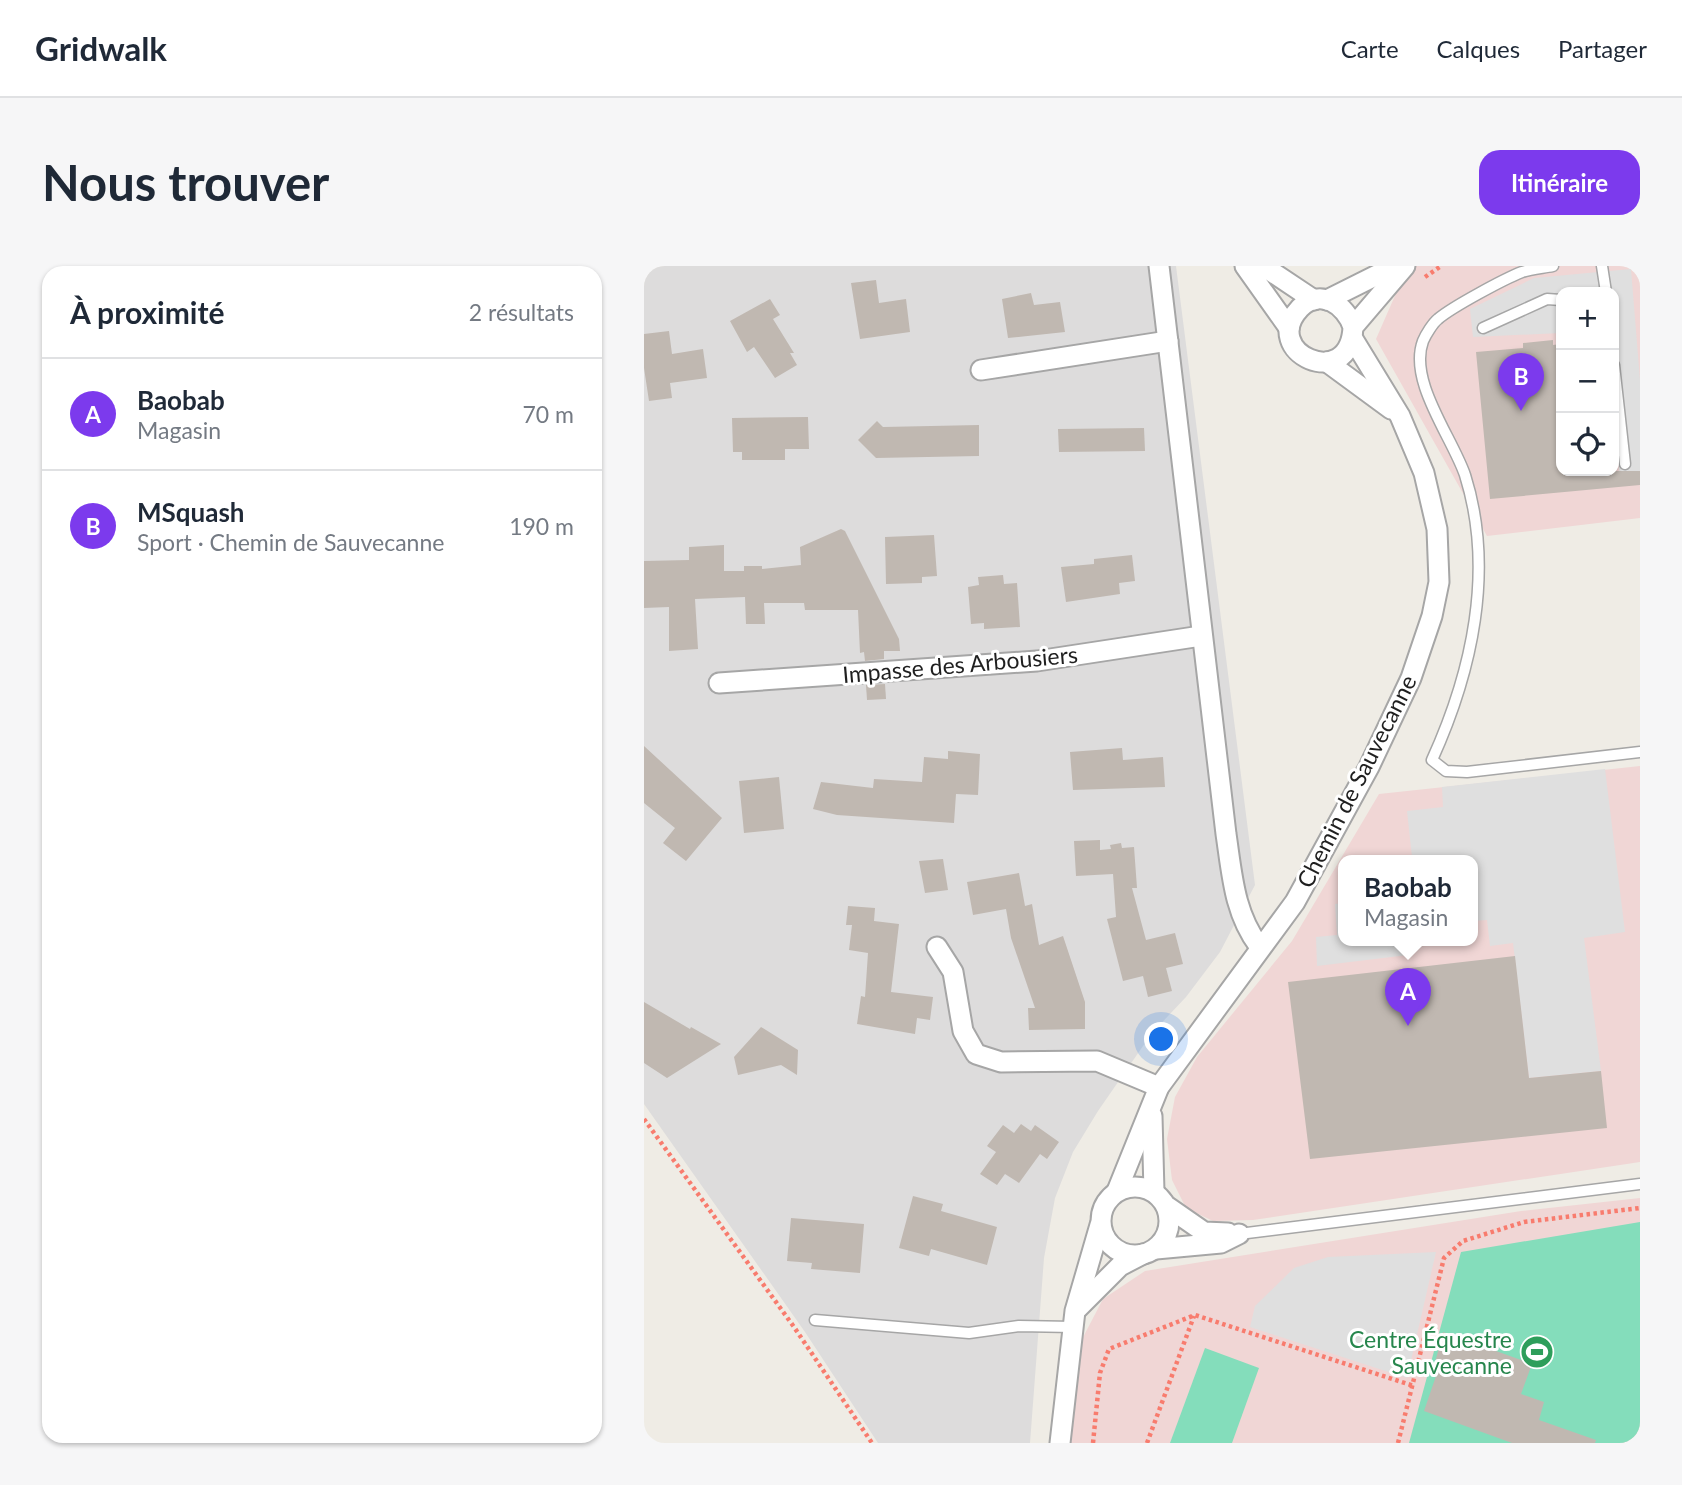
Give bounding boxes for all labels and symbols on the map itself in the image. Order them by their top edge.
pin: B [1498,353,1544,411]
street label: Impasse des Arbousiers [841,640,1079,688]
street label: Chemin de Sauvecanne [1290,670,1422,892]
pin: A [1385,968,1431,1026]
your location [1144,1022,1178,1056]
place label: Centre Équestre Sauvecanne [1349,1325,1512,1379]
sports icon: Centre Équestre Sauvecanne [1518,1333,1556,1371]

